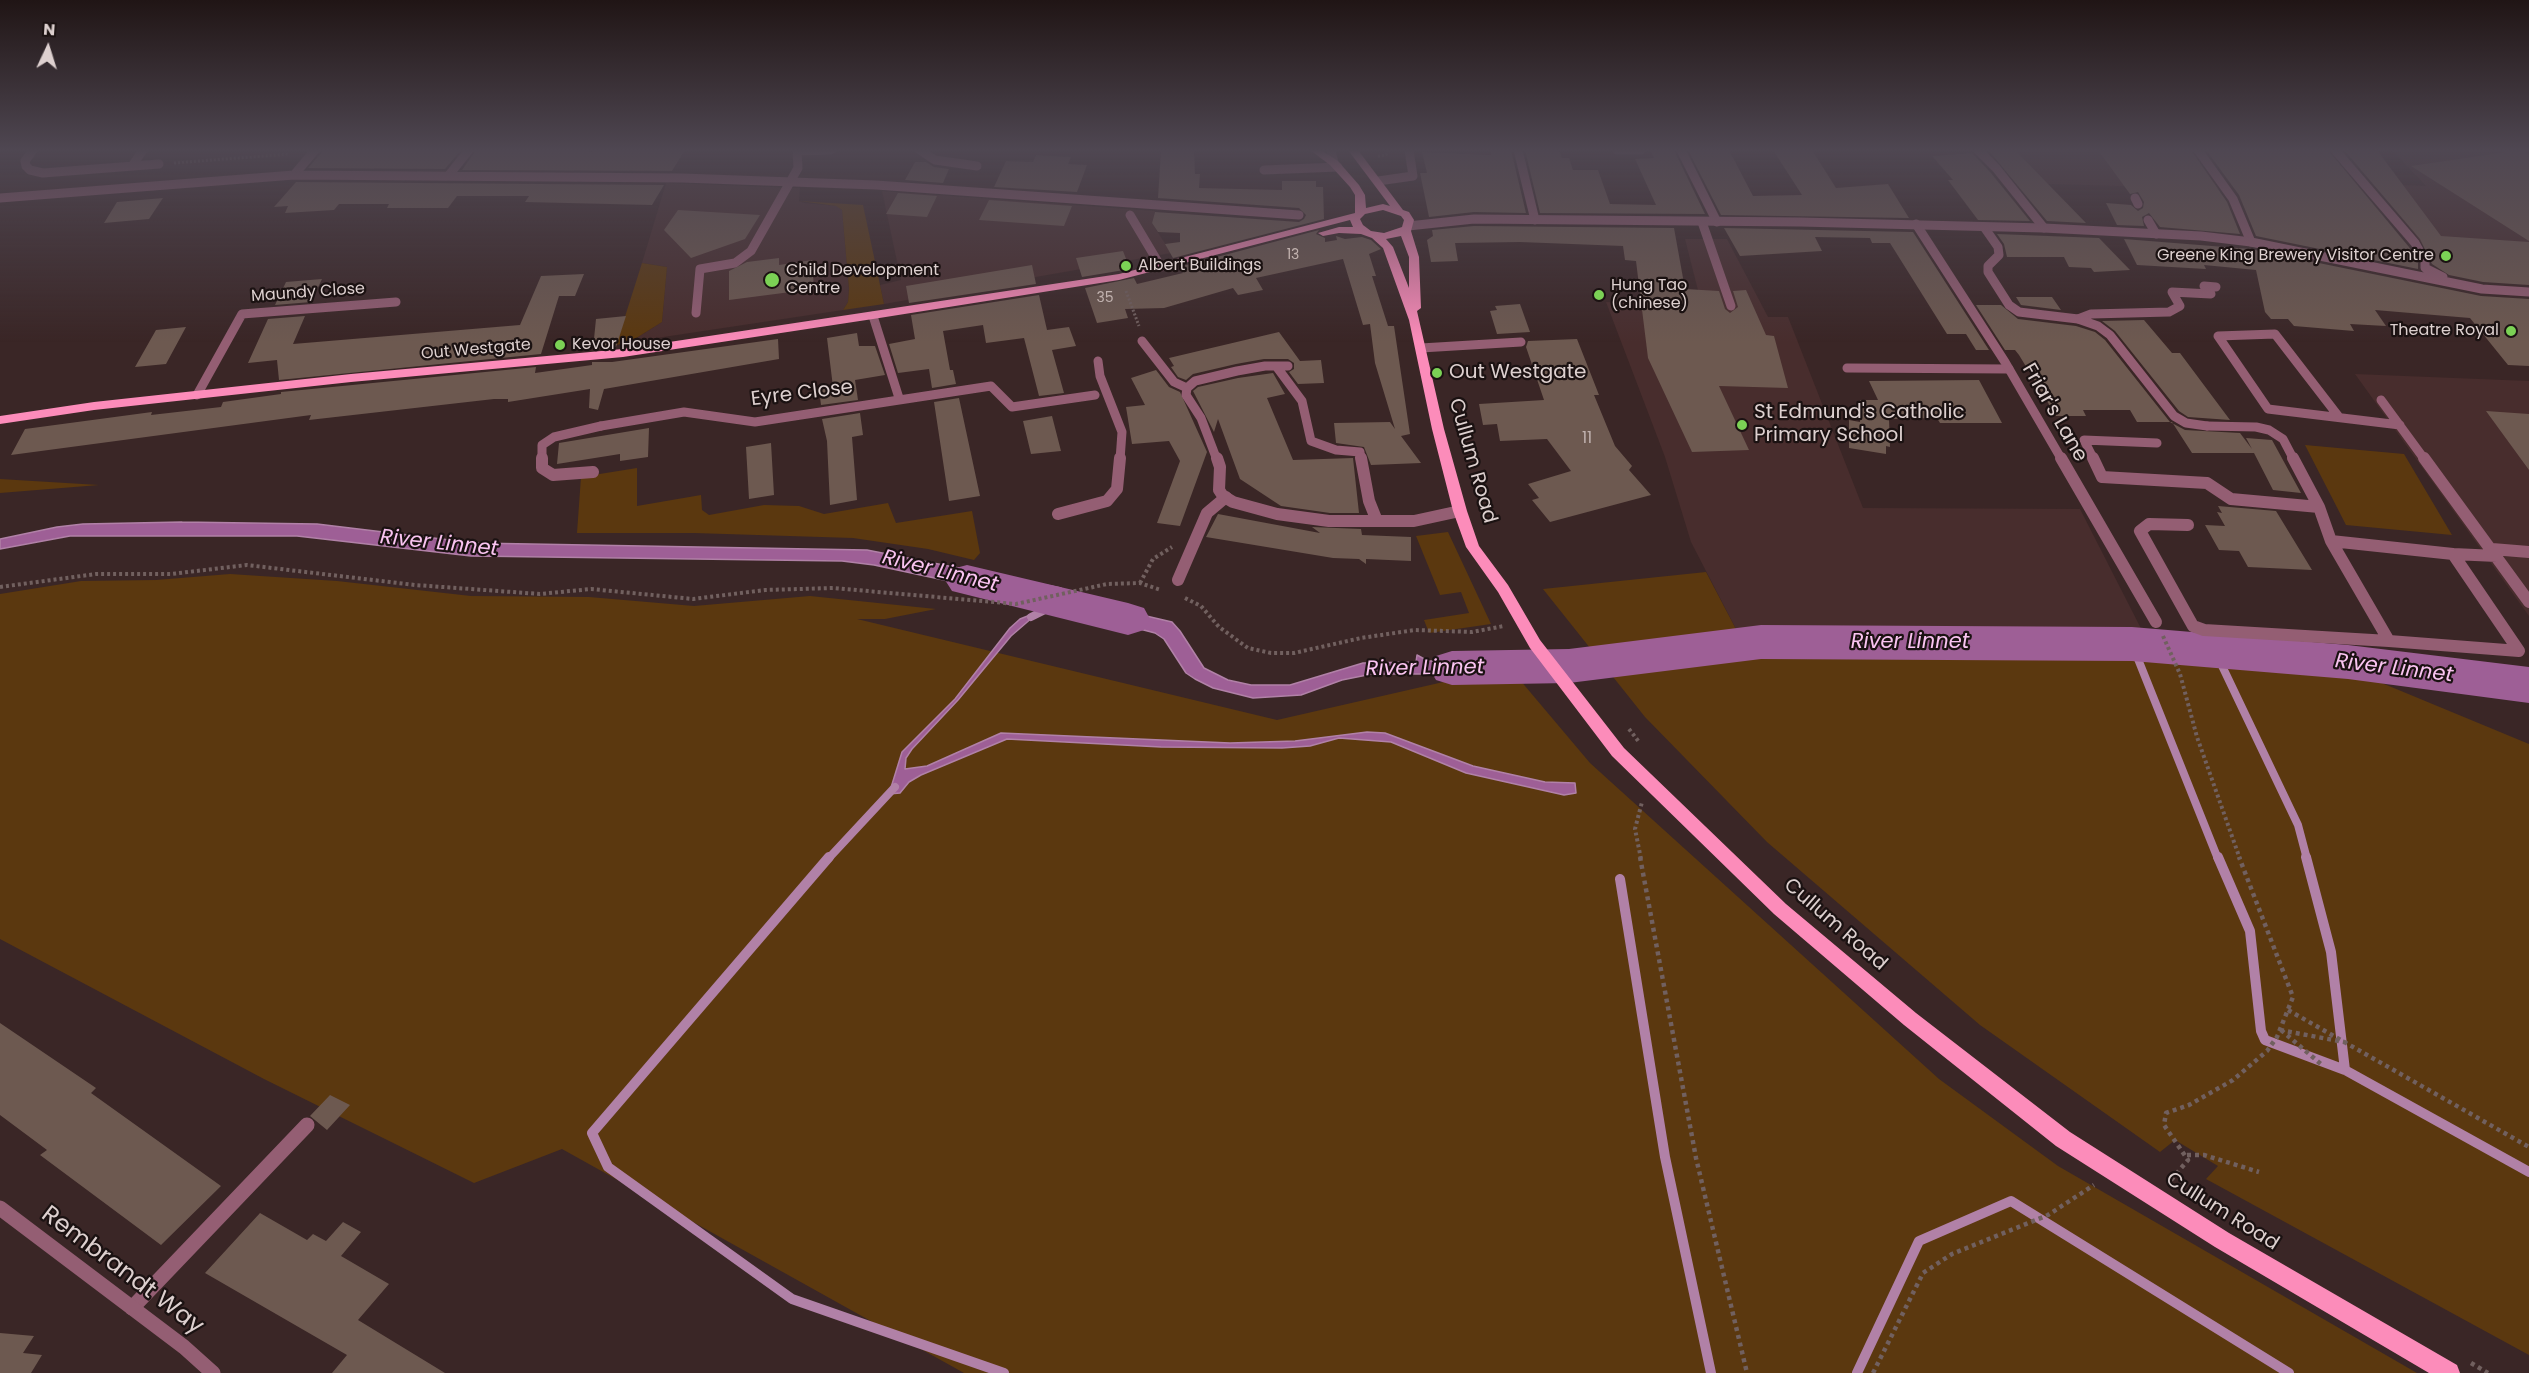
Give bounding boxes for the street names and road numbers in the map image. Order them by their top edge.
street label: Maundy Close [250,279,366,307]
street label: Out Westgate [420,336,532,364]
street label: Friar's Lane [2016,359,2092,467]
street label: Eyre Close [750,376,854,412]
street label: Cullum Road [1443,396,1501,526]
street label: Cullum Road [1779,874,1891,976]
street label: Cullum Road [2161,1168,2283,1256]
street label: Rembrandt Way [35,1201,209,1341]

